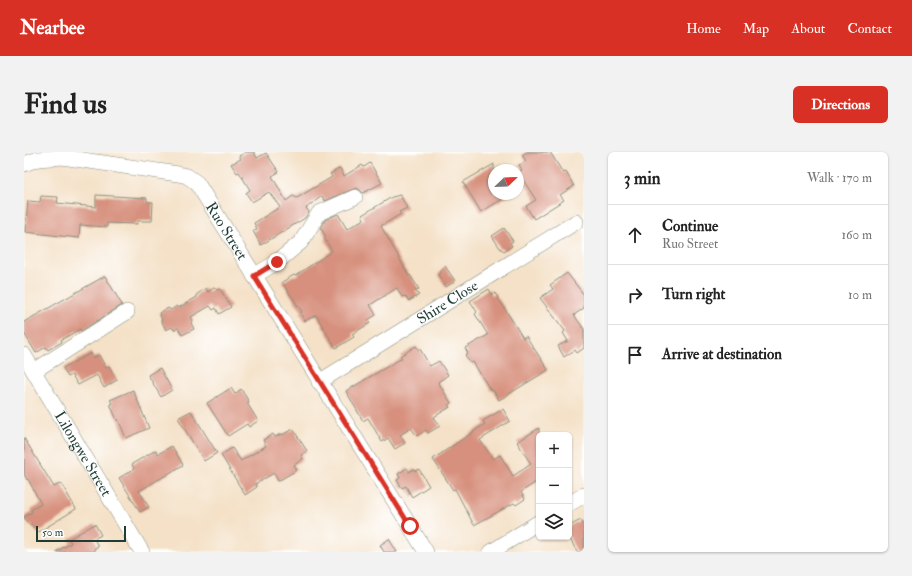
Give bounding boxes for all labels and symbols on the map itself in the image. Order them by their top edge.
north arrow [488,164,524,200]
street label: Ruo Street [201,199,252,264]
route end [268,253,286,271]
street label: Shire Close [413,276,482,329]
street label: Lilongwe Street [50,408,115,500]
route start [401,517,419,535]
scale bar [36,524,126,543]

